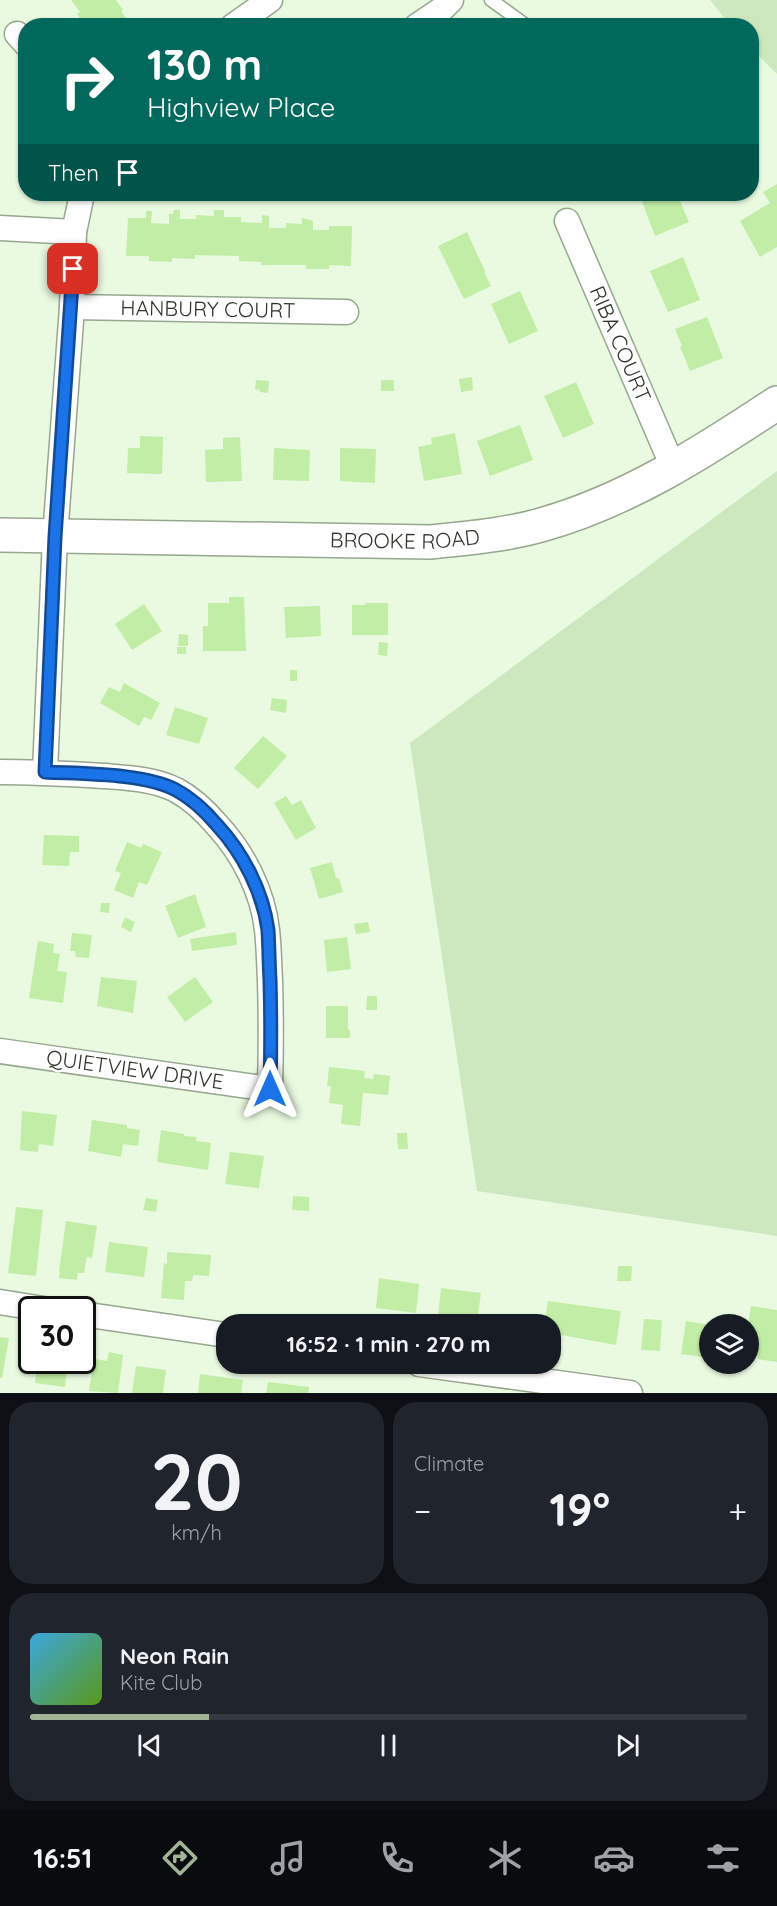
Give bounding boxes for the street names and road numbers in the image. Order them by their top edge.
street label: RIBA COURT [585,282,657,406]
street label: HANBURY COURT [120,294,296,323]
street label: BROOKE ROAD [330,523,481,554]
street label: QUIETVIEW DRIVE [45,1044,225,1094]

